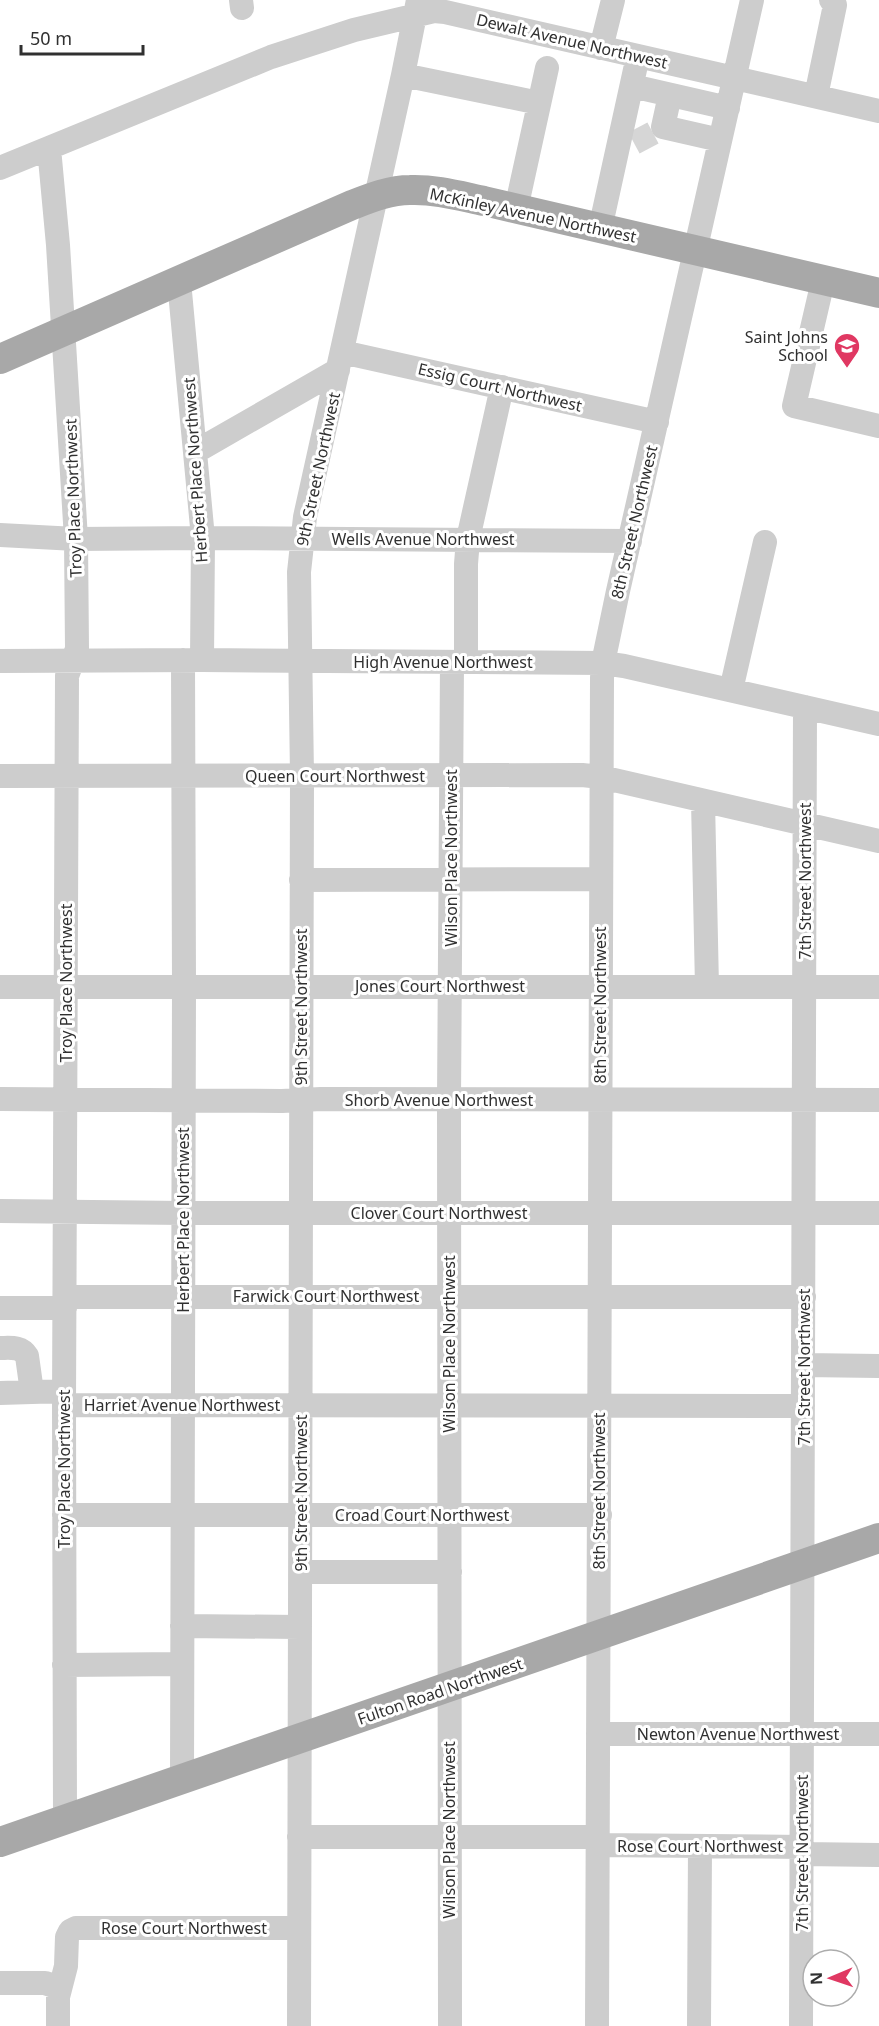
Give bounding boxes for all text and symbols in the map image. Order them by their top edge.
street label: Dewalt Avenue Northwest [474,8,670,74]
scale bar [21,18,142,56]
text: 50 m [30,26,72,50]
street label: McKinley Avenue Northwest [428,182,639,248]
place label: Saint Johns School [745,326,828,366]
school or university icon: Saint Johns School [832,331,862,369]
street label: Essig Court Northwest [416,357,584,417]
street label: Herbert Place Northwest [178,376,212,563]
street label: 9th Street Northwest [291,390,345,548]
street label: Troy Place Northwest [59,418,87,578]
street label: 8th Street Northwest [606,443,662,601]
street label: Wells Avenue Northwest [331,528,515,550]
street label: High Avenue Northwest [353,651,533,673]
street label: Queen Court Northwest [245,765,425,787]
street label: Wilson Place Northwest [440,769,462,947]
street label: 7th Street Northwest [794,802,816,959]
street label: Troy Place Northwest [55,903,77,1062]
street label: 8th Street Northwest [589,926,611,1083]
street label: 9th Street Northwest [290,928,312,1085]
street label: Jones Court Northwest [353,975,525,997]
street label: Shorb Avenue Northwest [345,1089,533,1111]
street label: Herbert Place Northwest [172,1127,194,1313]
street label: Clover Court Northwest [351,1202,528,1224]
street label: Wilson Place Northwest [438,1255,460,1433]
street label: Farwick Court Northwest [233,1285,419,1307]
street label: 7th Street Northwest [793,1288,815,1445]
street label: Troy Place Northwest [53,1389,75,1548]
street label: Harriet Avenue Northwest [84,1394,281,1416]
street label: 8th Street Northwest [588,1412,610,1569]
street label: 9th Street Northwest [290,1414,312,1571]
street label: Croad Court Northwest [335,1504,509,1526]
street label: Fulton Road Northwest [354,1652,526,1730]
street label: Newton Avenue Northwest [637,1723,839,1745]
street label: Wilson Place Northwest [438,1741,460,1919]
street label: 7th Street Northwest [791,1774,813,1931]
street label: Rose Court Northwest [617,1835,783,1857]
street label: Rose Court Northwest [101,1917,267,1939]
north arrow [801,1948,861,2008]
text: N [805,1972,827,1985]

